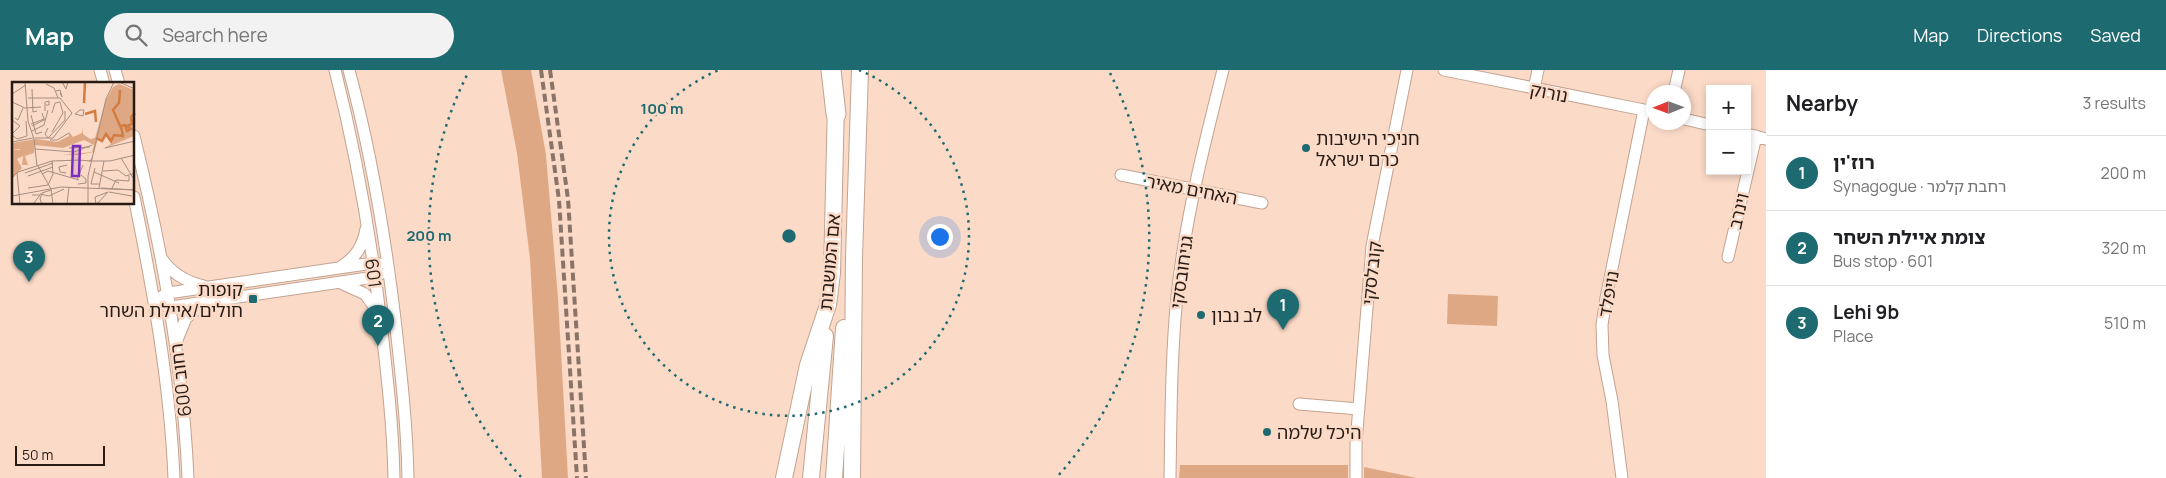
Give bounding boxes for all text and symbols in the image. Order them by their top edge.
search box [104,13,454,58]
text: Map [25,19,74,52]
icon: search [122,21,150,49]
text: Search here [162,22,268,48]
text: Map [1913,23,1949,47]
text: Directions [1977,23,2062,47]
text: Saved [2090,23,2141,47]
street label: נורוק [1528,77,1570,107]
inset map [12,82,135,205]
north arrow [1646,85,1691,130]
map controls [1706,85,1751,175]
button: + [1706,85,1751,130]
text: Nearby [1786,89,1858,117]
text: 3 results [2083,92,2146,114]
text: 100 m [641,98,683,119]
place label: חניכי הישיבות כרם ישראל [1316,126,1420,171]
button: − [1706,130,1751,175]
marker: חניכי הישיבות כרם ישראל [1300,142,1312,154]
text: רוז'ין [1833,149,1875,175]
text: 1 [1798,162,1806,184]
text: 200 m [2101,162,2146,184]
street label: האחים מאיר [1144,168,1240,210]
text: Synagogue · רחבת קלמר [1833,175,2006,197]
street label: וינרב [1722,190,1754,232]
street label: אם המושבות [813,213,845,311]
your location [927,224,953,250]
text: צומת איילת השחר [1833,224,1985,250]
text: 200 m [406,225,452,246]
centre of rings [780,227,798,245]
street label: גניחובסקי [1164,234,1198,310]
text: 2 [1797,237,1807,259]
text: 320 m [2102,237,2146,259]
street label: קובלסקי [1356,240,1386,306]
pin: 3 [13,241,45,282]
text: Bus stop · 601 [1833,250,1933,272]
street label: 601 [360,257,388,289]
street label: נויפלד [1592,269,1624,319]
place label: קופות חולים/איילת השחר [100,277,243,322]
pin: 1 [1267,289,1299,330]
marker: קופות חולים/איילת השחר [247,293,259,305]
text: Lehi 9b [1833,299,1899,325]
place label: לב נבון [1211,303,1262,327]
pin: 2 [362,305,394,346]
marker: לב נבון [1195,309,1207,321]
text: 3 [1797,312,1807,334]
text: 510 m [2104,312,2146,334]
text: Place [1833,325,1873,347]
street label: רחוב 600 [164,342,196,418]
place label: היכל שלמה [1277,420,1361,444]
marker: היכל שלמה [1261,426,1273,438]
scale bar [15,443,105,466]
text: 50 m [22,445,53,464]

